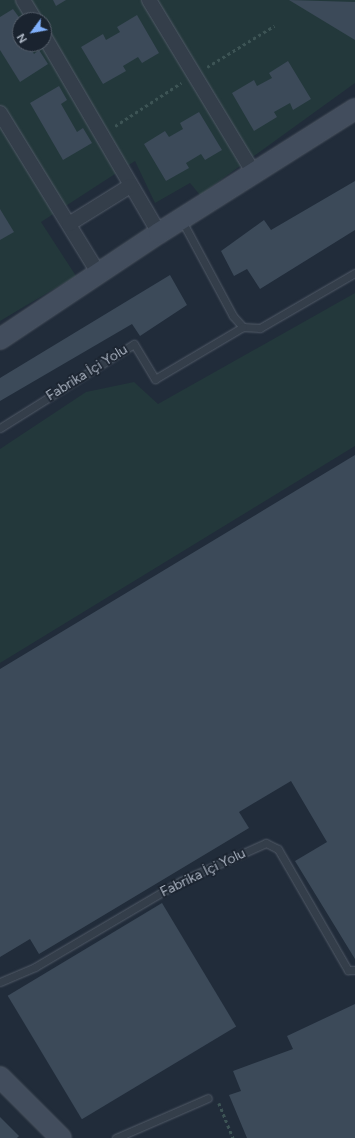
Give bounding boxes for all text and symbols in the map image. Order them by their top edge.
north arrow [12,12,52,52]
text: N [14,31,30,45]
street label: Fabrika İçi Yolu [43,341,131,405]
street label: Fabrika İçi Yolu [158,845,248,901]

